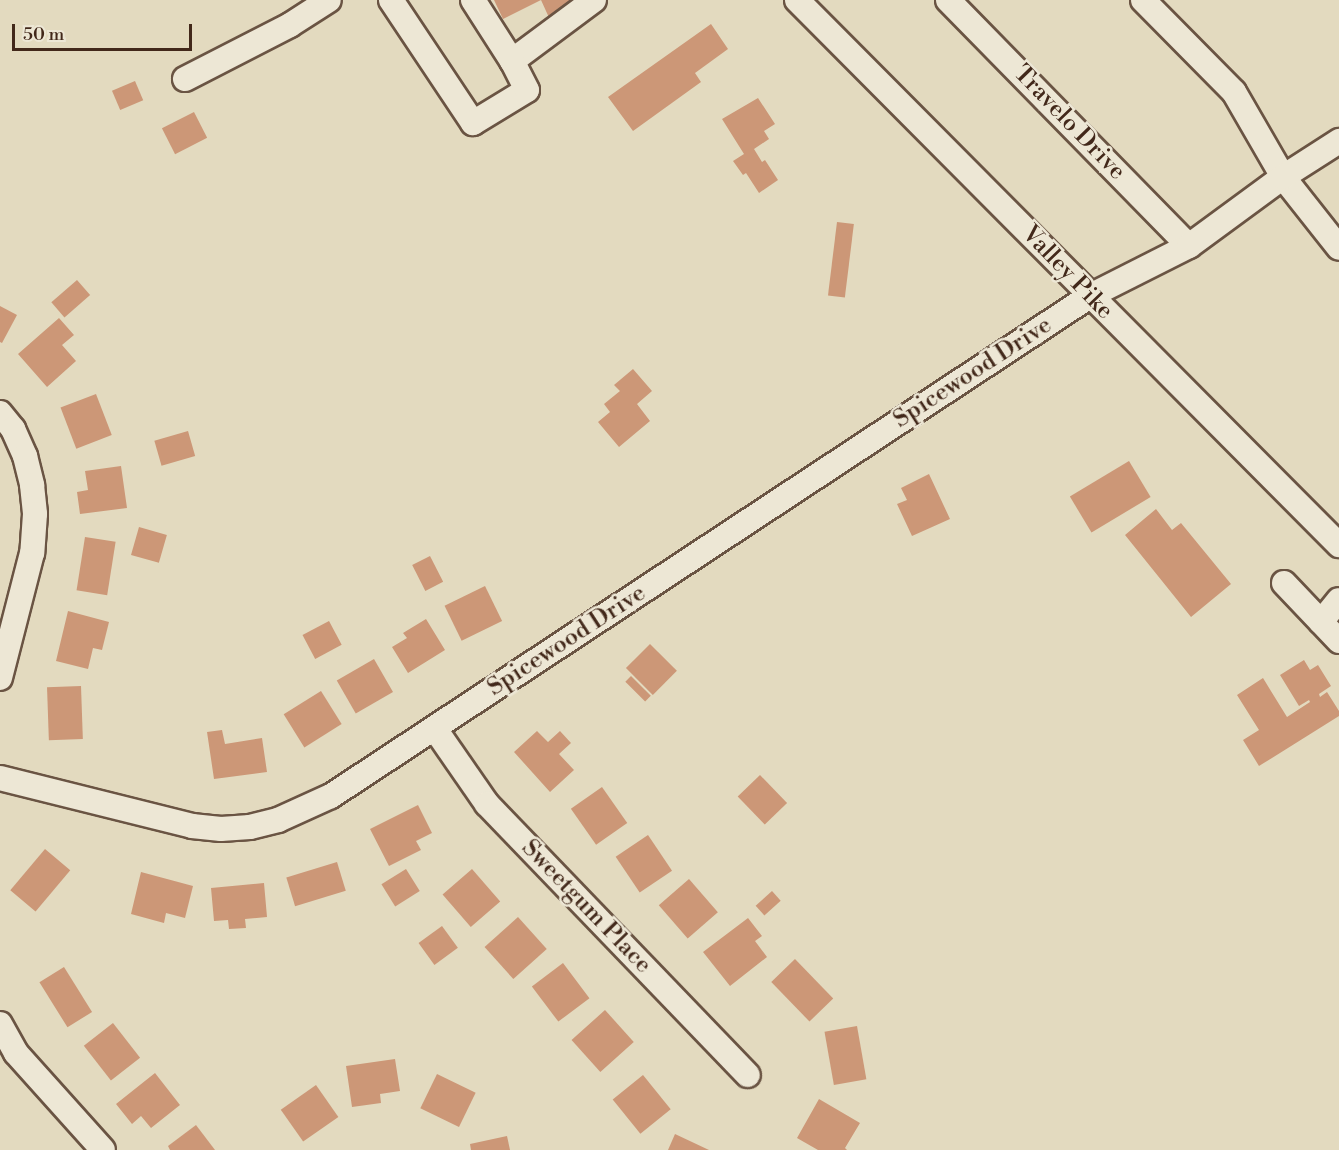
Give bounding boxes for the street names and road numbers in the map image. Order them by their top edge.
street label: Travelo Drive [1007,60,1131,186]
street label: Valley Pike [1015,220,1119,326]
street label: Spicewood Drive [889,311,1057,435]
street label: Spicewood Drive [483,579,651,703]
street label: Sweetgum Place [515,834,657,980]

